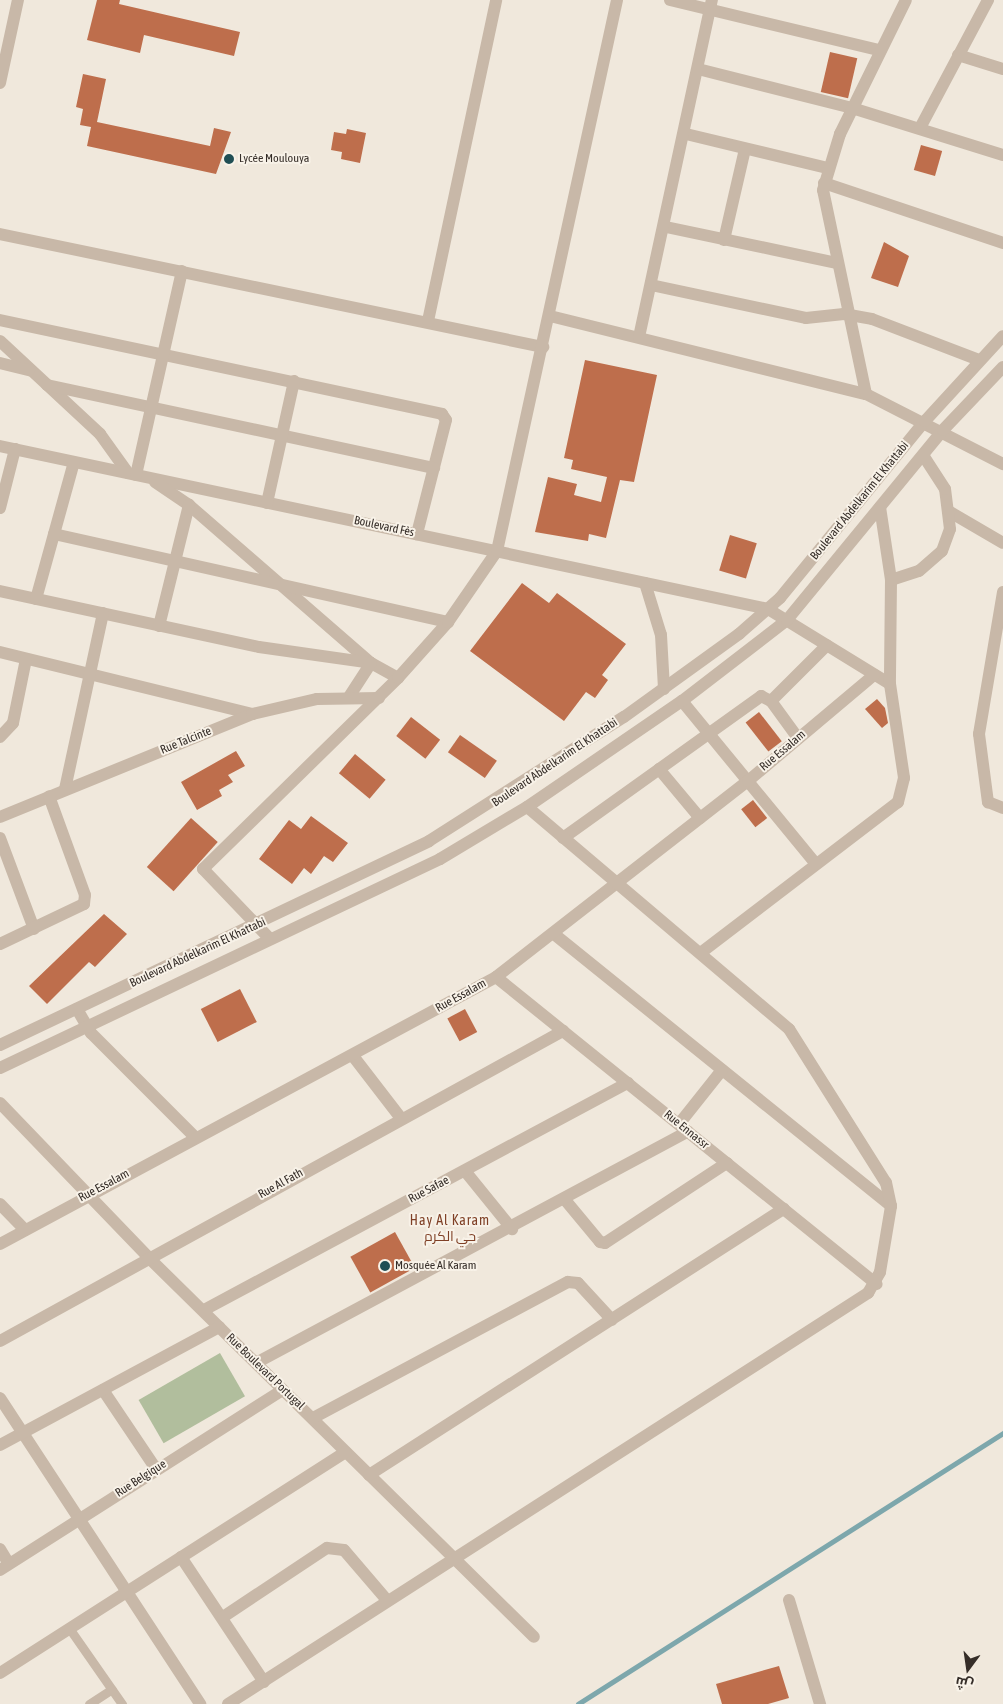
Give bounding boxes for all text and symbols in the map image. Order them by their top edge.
place label: Lycée Moulouya [239,152,309,166]
marker: Lycée Moulouya [223,153,235,165]
street label: Boulevard Abdelkarim El Khattabi [808,439,912,563]
street label: Boulevard Fès [353,514,415,540]
street label: Boulevard Abdelkarim El Khattabi [490,716,620,810]
street label: Rue Talcinte [158,724,214,758]
street label: Rue Essalam [757,728,809,774]
street label: Boulevard Abdelkarim El Khattabi [128,915,268,991]
street label: Rue Essalam [433,976,489,1016]
street label: Rue Ennassr [661,1108,711,1152]
street label: Rue Al Fath [256,1166,306,1202]
street label: Rue Essalam [76,1167,132,1205]
street label: Rue Safae [406,1173,452,1207]
district label: Hay Al Karam حي الكرم [408,1212,492,1244]
place label: Mosquée Al Karam [395,1259,476,1273]
marker: Mosquée Al Karam [379,1260,391,1272]
street label: Rue Boulevard Portugal [223,1331,307,1413]
street label: Rue Belgique [113,1457,169,1501]
north arrow [943,1644,993,1694]
text: ش [954,1674,975,1693]

